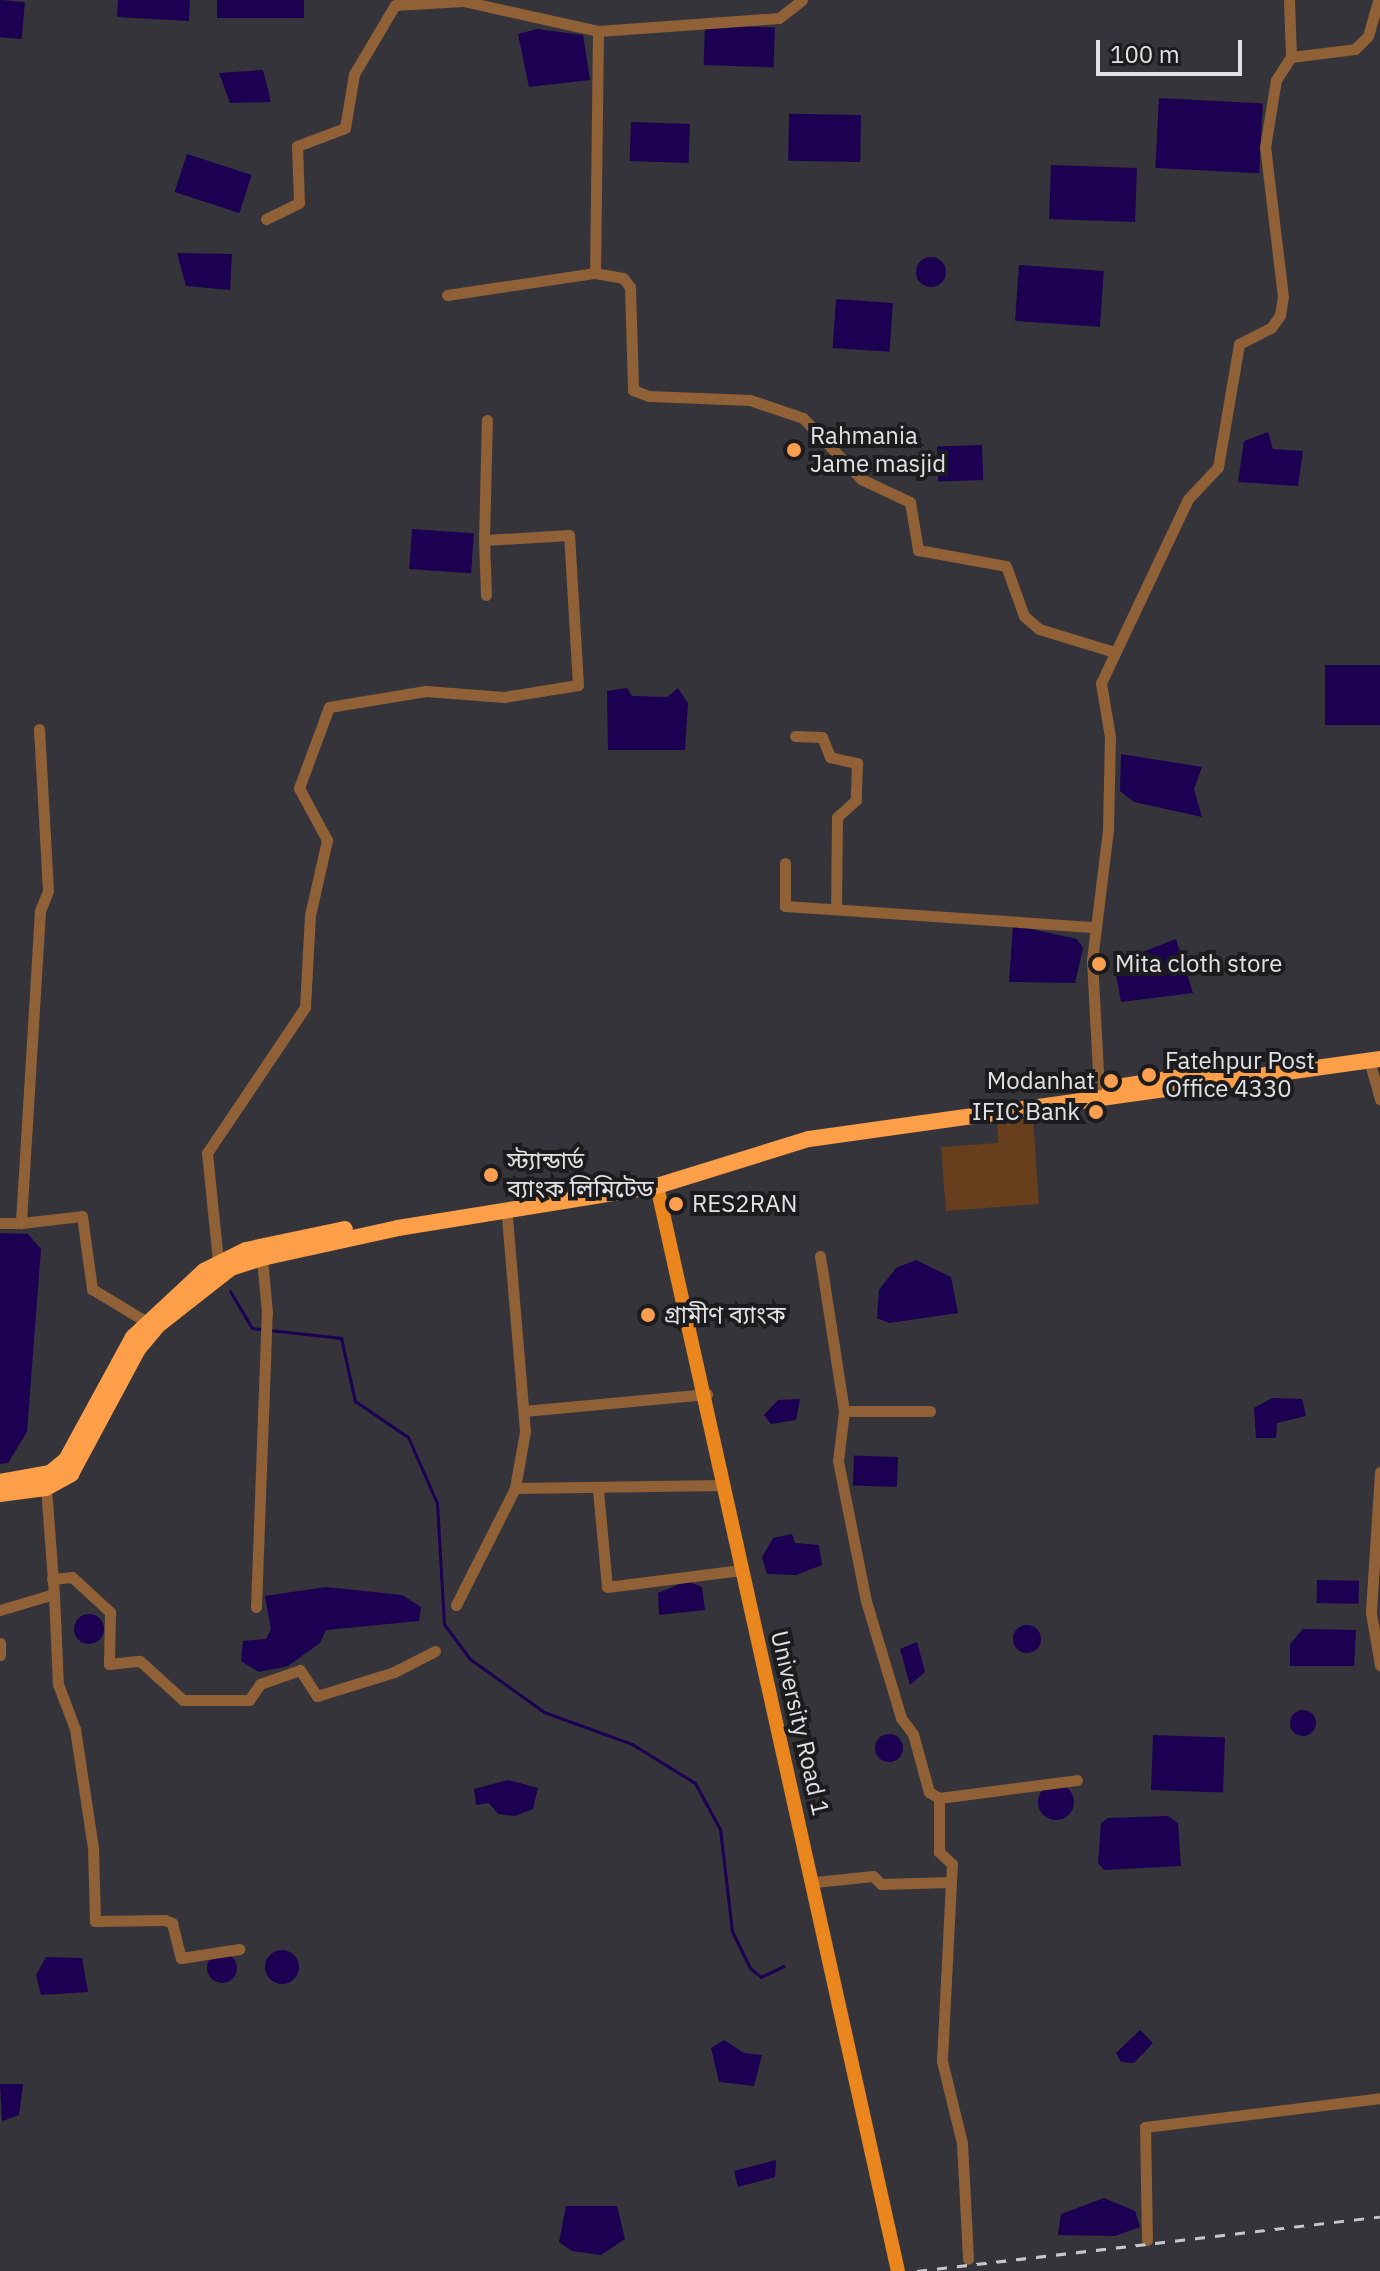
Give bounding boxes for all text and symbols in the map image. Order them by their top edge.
scale bar [1100,24,1246,74]
text: 100 m [1110,38,1180,70]
place label: Rahmania Jame masjid [810,422,946,478]
marker: Rahmania Jame masjid [785,441,803,459]
place label: Mita cloth store [1115,950,1282,978]
marker: Mita cloth store [1090,955,1108,973]
place label: Fatehpur Post Office 4330 [1165,1047,1315,1103]
marker: Fatehpur Post Office 4330 [1140,1066,1158,1084]
place label: Modanhat [987,1067,1095,1095]
marker: Modanhat [1102,1072,1120,1090]
place label: IFIC Bank [972,1098,1080,1126]
marker: IFIC Bank [1087,1103,1105,1121]
place label: স্ট্যান্ডার্ড ব্যাংক লিমিটেড [507,1147,654,1203]
marker: স্ট্যান্ডার্ড ব্যাংক লিমিটেড [482,1166,500,1184]
place label: RES2RAN [692,1190,797,1218]
marker: RES2RAN [667,1195,685,1213]
place label: গ্রামীণ ব্যাংক [664,1301,786,1329]
marker: গ্রামীণ ব্যাংক [639,1306,657,1324]
street label: University Road 1 [765,1628,835,1818]

